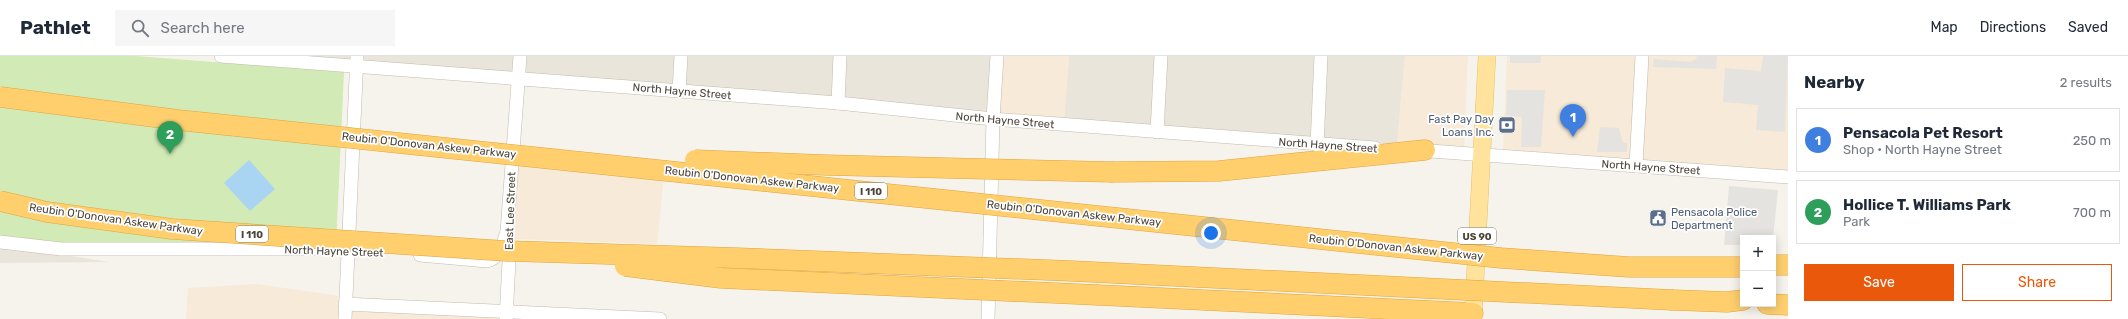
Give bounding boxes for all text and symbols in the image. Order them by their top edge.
search box [115,10,395,46]
text: Pathlet [20,16,91,39]
icon: search [129,17,151,39]
text: Search here [161,19,245,37]
text: Map [1931,19,1958,36]
text: Directions [1980,19,2046,36]
text: Saved [2068,19,2108,36]
text: Nearby [1804,72,1865,92]
text: 2 results [2060,75,2112,90]
street label: North Hayne Street [632,81,733,102]
pin: 1 [1560,104,1586,137]
street label: North Hayne Street [955,110,1056,131]
place label: Fast Pay Day Loans Inc. [1428,113,1494,139]
bank icon: Fast Pay Day Loans Inc. [1497,115,1517,135]
pin: 2 [157,121,183,154]
text: Pensacola Pet Resort [1843,124,2003,142]
street label: Reubin O'Donovan Askew Parkway [341,130,517,161]
text: 1 [1815,133,1821,148]
text: 250 m [2073,133,2111,148]
street label: North Hayne Street [1278,136,1379,155]
text: Shop · North Hayne Street [1843,142,2002,157]
street label: North Hayne Street [1601,158,1702,177]
street label: Reubin O'Donovan Askew Parkway [664,164,840,195]
street label: East Lee Street [503,171,518,250]
road number: I 110 [855,183,887,199]
text: Hollice T. Williams Park [1843,196,2011,214]
street label: Reubin O'Donovan Askew Parkway [986,198,1162,229]
street label: Reubin O'Donovan Askew Parkway [28,201,204,238]
text: 2 [1814,205,1822,220]
text: 700 m [2073,205,2111,220]
place label: Pensacola Police Department [1671,206,1757,232]
public building icon: Pensacola Police Department [1648,208,1668,228]
text: Park [1843,214,1870,229]
your location [1201,223,1221,243]
road number: I 110 [236,226,268,242]
road number: US 90 [1458,228,1496,244]
street label: Reubin O'Donovan Askew Parkway [1308,232,1484,263]
map controls [1740,235,1776,307]
button: + [1740,235,1776,271]
street label: North Hayne Street [284,243,384,260]
button: Save [1804,264,1954,301]
button: Share [1962,264,2112,301]
button: − [1740,271,1776,307]

